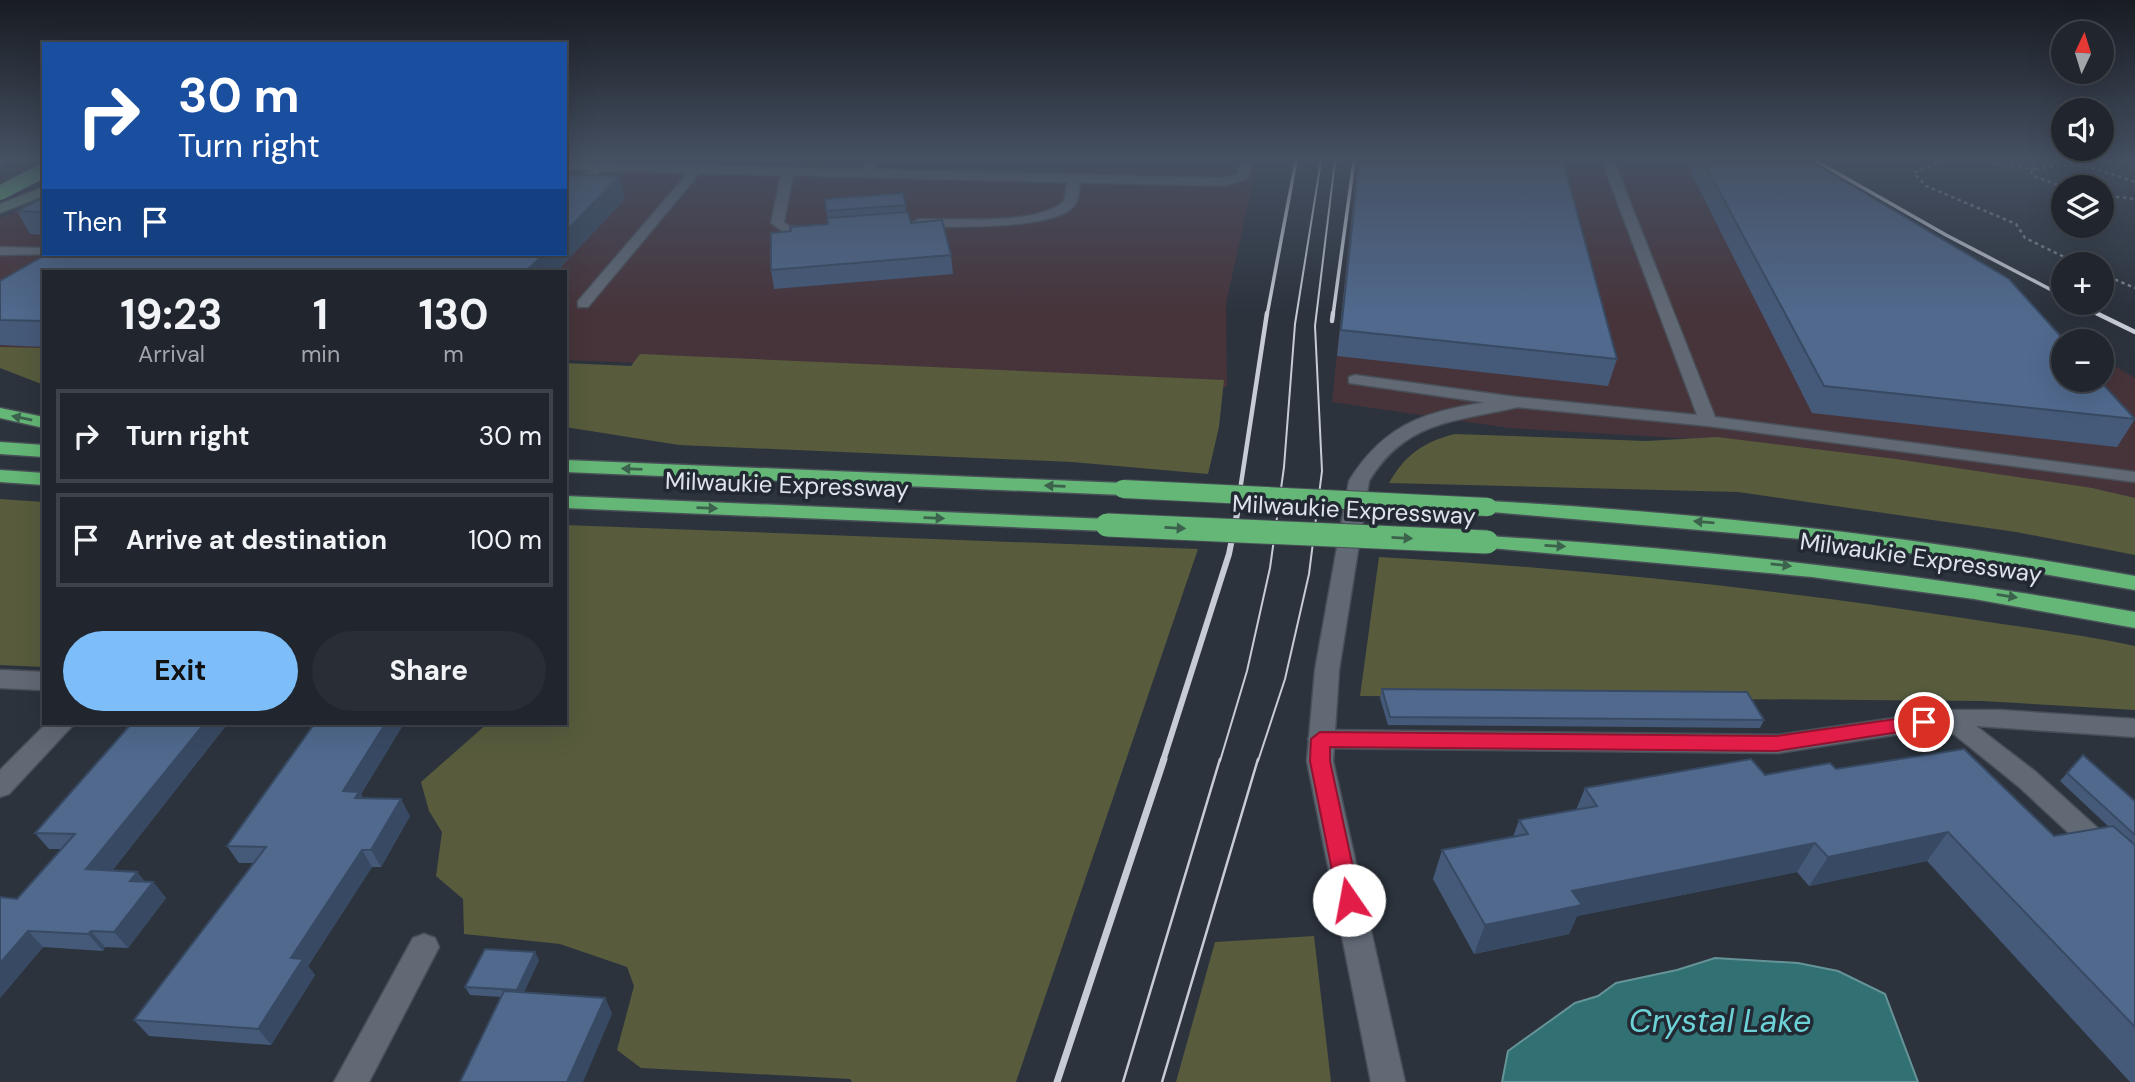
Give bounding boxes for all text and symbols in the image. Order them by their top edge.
north arrow [2051,21,2114,84]
map controls [2051,21,2114,392]
text: 30 m [178,63,300,127]
icon: right [63,70,154,161]
button: sound [2051,98,2114,161]
text: Turn right [178,125,320,167]
button: layers [2051,175,2114,238]
icon: arrive [136,203,174,241]
text: Then [63,205,122,239]
button: + [2051,252,2114,315]
text: 19:23 [120,287,223,342]
text: 1 [313,287,328,342]
text: 130 [418,287,489,342]
button: − [2051,329,2114,392]
text: Arrival [138,339,205,369]
text: min [301,339,340,369]
text: m [443,339,464,369]
one-way arrow [11,412,33,423]
icon: right [67,417,105,455]
text: Turn right [126,419,250,453]
text: 30 m [479,419,542,453]
one-way arrow [620,463,642,474]
street label: Milwaukie Expressway [665,465,909,504]
one-way arrow [1043,481,1065,492]
street label: Milwaukie Expressway [1231,488,1477,531]
one-way arrow [696,503,718,514]
one-way arrow [923,512,945,523]
one-way arrow [1693,516,1715,527]
icon: arrive [67,521,105,559]
one-way arrow [1164,522,1186,533]
text: Arrive at destination [126,523,387,557]
text: 100 m [468,523,542,557]
street label: Milwaukie Expressway [1798,525,2044,590]
one-way arrow [1391,533,1413,544]
one-way arrow [1544,540,1566,551]
one-way arrow [1771,559,1793,570]
one-way arrow [1996,591,2018,602]
button: Exit [63,631,298,711]
button: Share [312,631,546,711]
pin [1894,692,1954,752]
icon: arrive [1905,703,1943,741]
position arrow [1312,863,1386,937]
water label: Crystal Lake [1629,1000,1811,1042]

